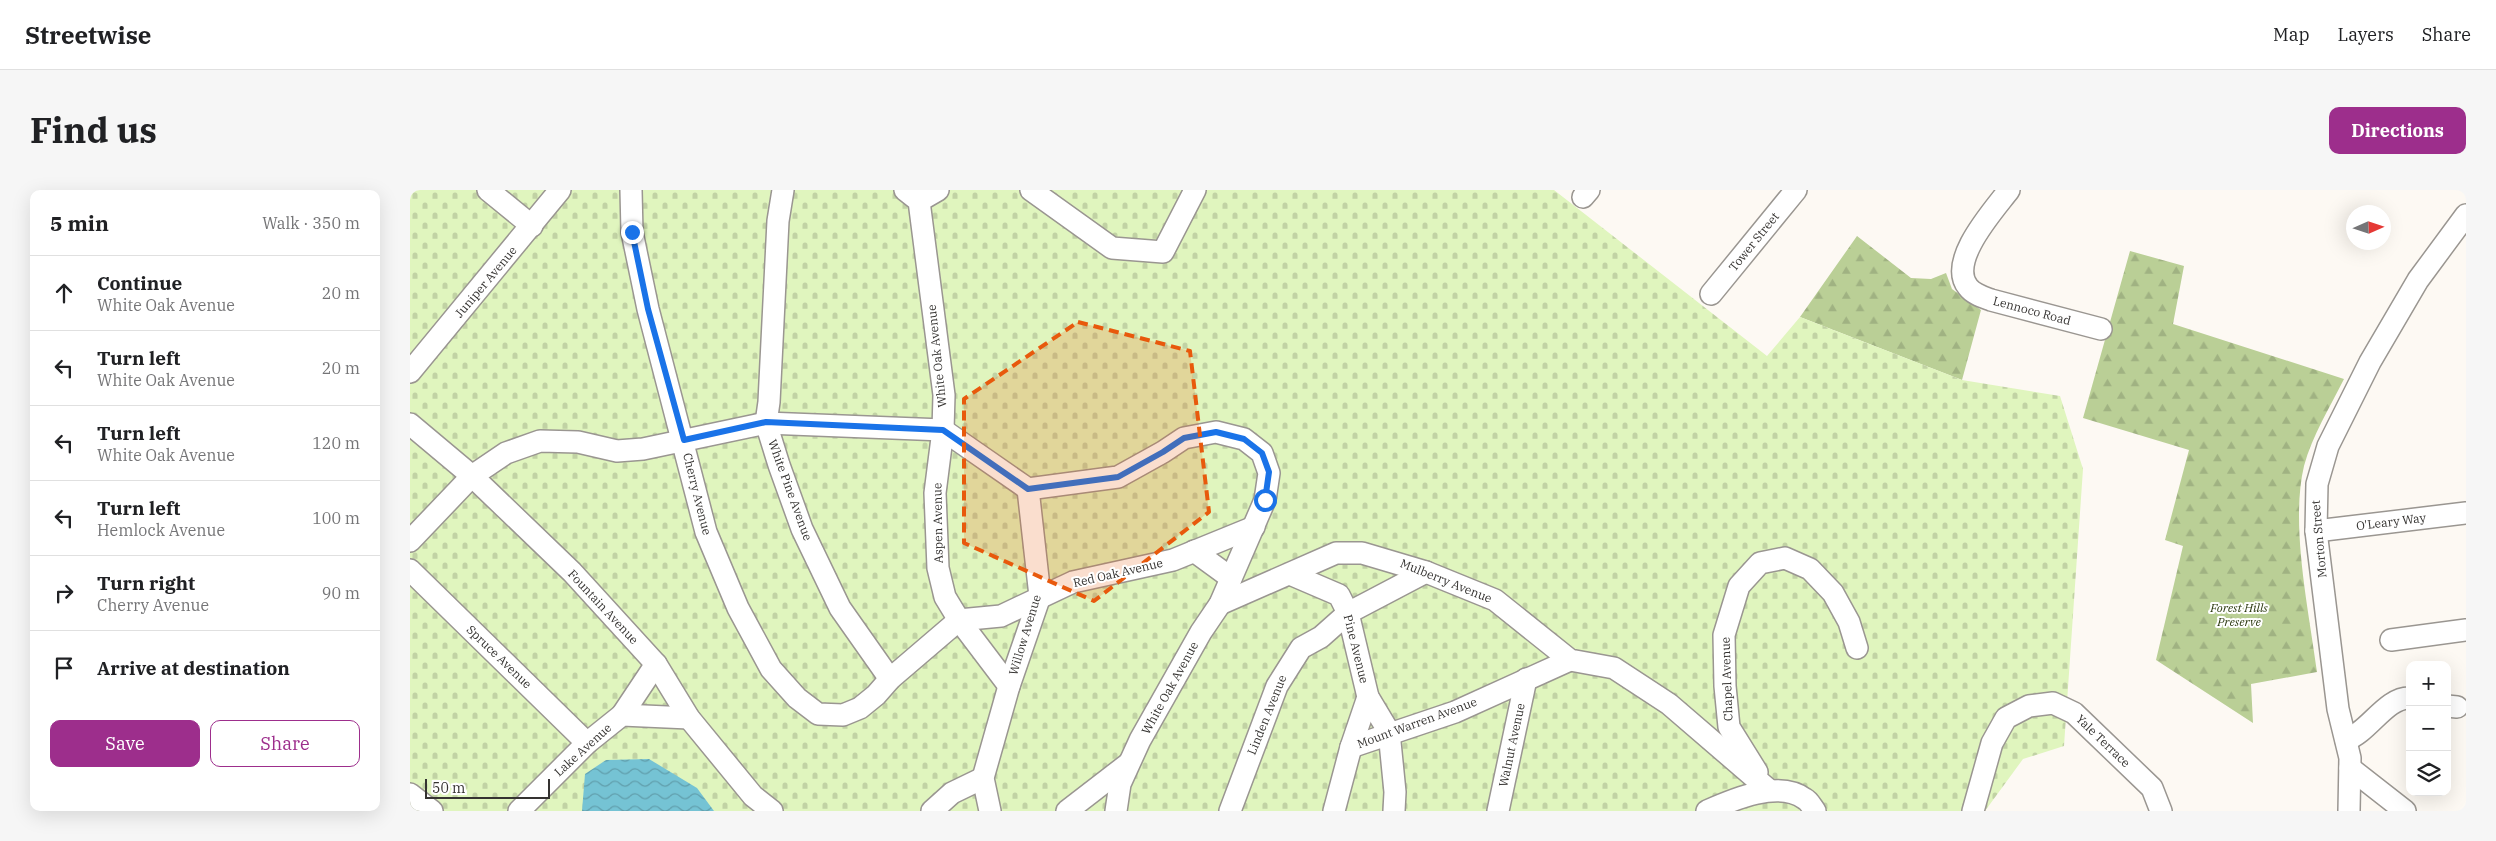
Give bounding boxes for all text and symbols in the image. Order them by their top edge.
text: Streetwise [25,19,151,51]
text: Map [2273,23,2310,46]
text: Layers [2338,23,2394,46]
text: Share [2422,23,2471,46]
text: Find us [30,107,157,153]
button: Directions [2329,107,2466,154]
north arrow [2346,205,2391,250]
text: 5 min [50,209,109,237]
street label: Tower Street [1725,209,1782,274]
text: Walk · 350 m [262,213,360,233]
route end [621,221,644,244]
street label: Juniper Avenue [451,243,520,320]
text: Continue [97,271,182,295]
icon: ahead [50,279,78,307]
text: 20 m [322,283,360,303]
street label: Lennoco Road [1992,293,2073,328]
text: White Oak Avenue [97,295,235,315]
street label: White Oak Avenue [924,304,949,408]
text: Turn left [97,346,180,370]
icon: left [50,354,78,382]
text: 20 m [322,358,360,378]
text: White Oak Avenue [97,370,235,390]
text: Turn left [97,421,180,445]
icon: left [50,429,78,457]
text: 120 m [312,433,360,453]
street label: White Pine Avenue [765,437,816,543]
text: White Oak Avenue [97,445,235,465]
street label: Cherry Avenue [680,451,715,536]
street label: Aspen Avenue [929,483,946,563]
route start [1254,489,1277,512]
text: Turn left [97,496,180,520]
street label: Morton Street [2308,500,2329,578]
icon: left [50,504,78,532]
text: 100 m [312,508,360,528]
street label: O'Leary Way [2355,510,2427,533]
text: Hemlock Avenue [97,520,225,540]
street label: Red Oak Avenue [1072,555,1164,590]
street label: Mulberry Avenue [1398,555,1494,606]
street label: Fountain Avenue [565,566,642,647]
text: Turn right [97,571,195,595]
icon: right [50,579,78,607]
text: 90 m [322,583,360,603]
street label: Willow Avenue [1005,593,1044,677]
text: Cherry Avenue [97,595,209,615]
park label: Forest Hills Preserve [2209,600,2268,629]
street label: Pine Avenue [1341,613,1372,685]
street label: Spruce Avenue [464,622,535,691]
street label: Chapel Avenue [1718,637,1735,721]
street label: White Oak Avenue [1138,639,1201,737]
icon: arrive [50,654,78,682]
text: Arrive at destination [97,656,290,680]
map controls [2406,661,2451,796]
button: + [2406,661,2451,706]
street label: Linden Avenue [1244,673,1289,757]
street label: Mount Warren Avenue [1355,694,1479,751]
street label: Walnut Avenue [1495,702,1528,788]
button: − [2406,706,2451,751]
street label: Yale Terrace [2073,711,2134,770]
button: Save [50,720,200,767]
button: Share [210,720,360,767]
street label: Lake Avenue [551,720,614,779]
button: layers [2406,751,2451,796]
scale bar [425,776,550,799]
text: 50 m [432,779,465,797]

